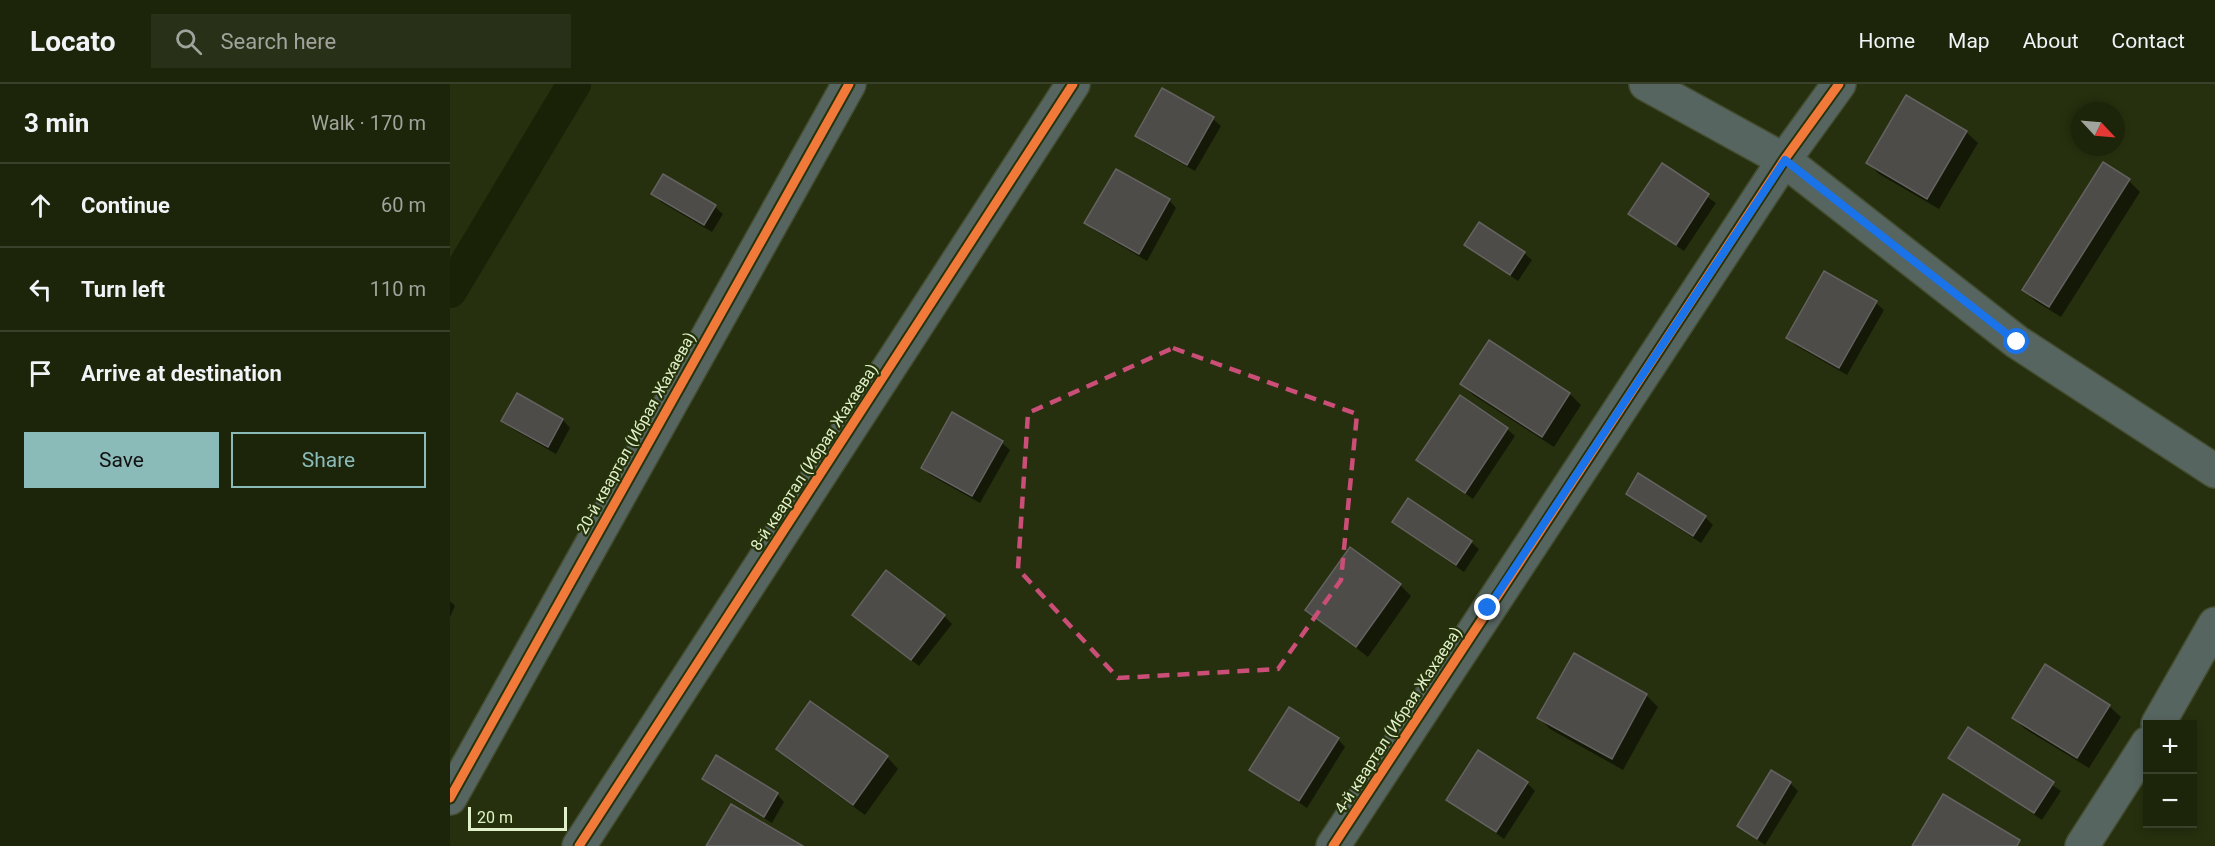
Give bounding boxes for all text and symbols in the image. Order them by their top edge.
search box [151,14,571,68]
text: Locato [30,25,115,58]
icon: search [172,25,205,58]
text: Search here [220,29,336,54]
text: Home [1859,29,1915,53]
text: Map [1948,29,1990,53]
text: About [2023,29,2079,53]
text: Contact [2112,29,2185,53]
north arrow [2071,102,2125,156]
text: 3 min [24,108,89,138]
text: Walk · 170 m [311,111,426,135]
icon: ahead [24,189,57,222]
text: Continue [81,193,170,218]
text: 60 m [381,193,426,217]
icon: left [24,273,57,306]
text: Turn left [81,277,165,302]
text: 110 m [370,277,426,301]
route start [2003,328,2029,354]
street label: 20-й квартал (Ибрая Жахаева) [572,329,700,537]
icon: arrive [24,357,57,390]
street label: 8-й квартал (Ибрая Жахаева) [746,360,882,554]
text: Arrive at destination [81,361,282,386]
button: Save [24,432,219,488]
button: Share [231,432,426,488]
route end [1474,594,1500,620]
street label: 4-й квартал (Ибрая Жахаева) [1330,623,1466,817]
map controls [2143,720,2197,828]
button: + [2143,720,2197,774]
button: − [2143,774,2197,828]
scale bar [468,804,567,832]
text: 20 m [477,808,513,827]

